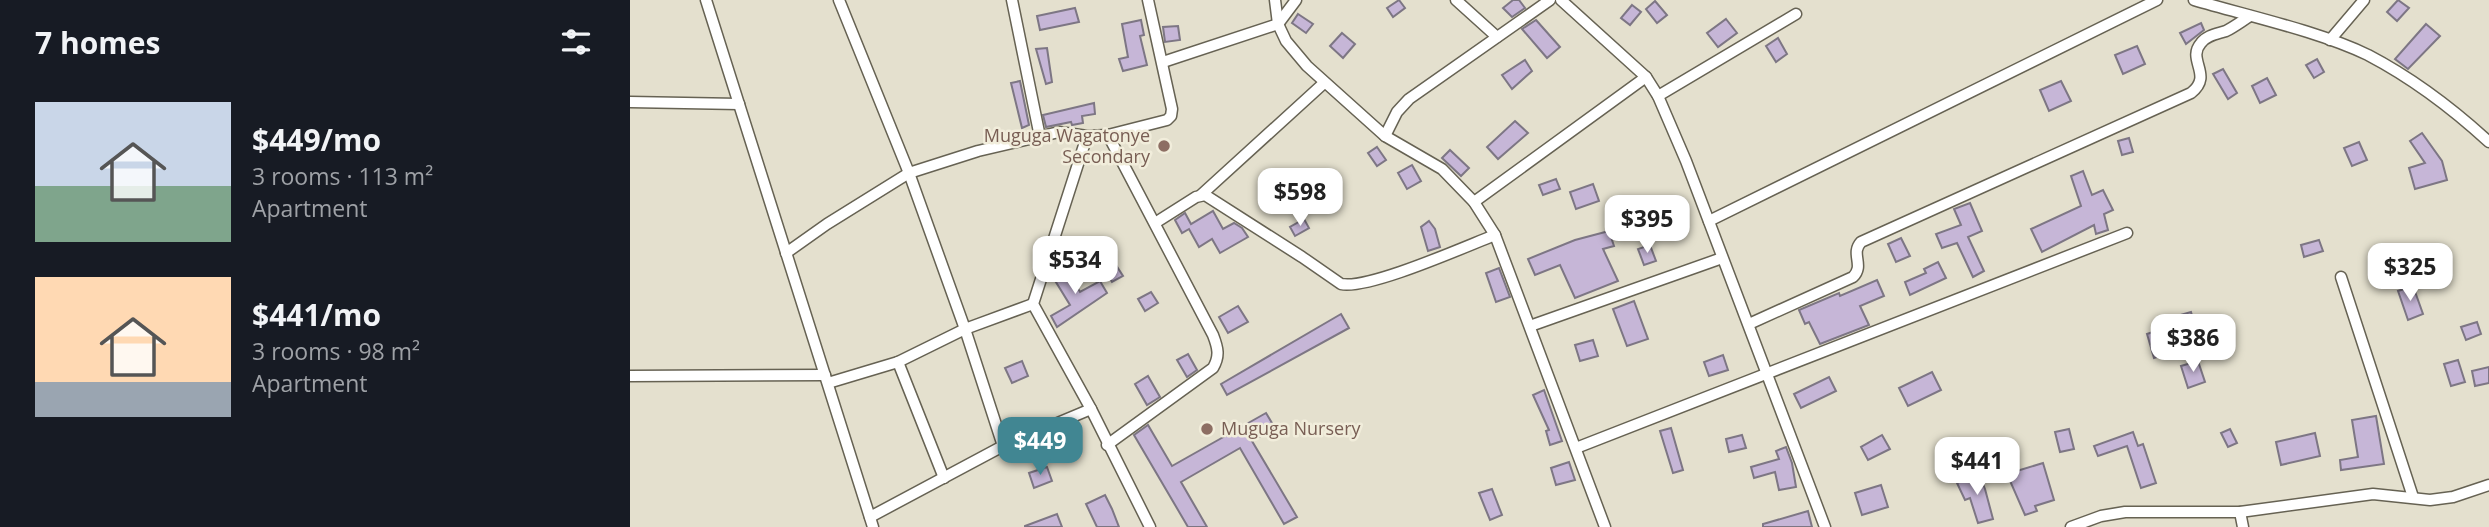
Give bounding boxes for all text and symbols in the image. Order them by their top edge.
text: 7 homes [35,22,160,63]
icon: filters [557,23,595,61]
text: $449/mo [252,119,381,160]
place label: Muguga Wagatonye Secondary [984,123,1151,168]
icon: home [91,130,175,214]
marker: Muguga Wagatonye Secondary [1156,138,1172,154]
text: 3 rooms · 113 m² [252,160,433,192]
pin: $598 [1259,168,1341,228]
text: $598 [1274,175,1326,207]
text: Apartment [252,192,368,224]
pin: $395 [1606,196,1688,255]
text: $395 [1621,202,1673,234]
pin: $534 [1034,236,1116,296]
text: $534 [1049,243,1101,275]
pin: $325 [2369,244,2451,303]
text: $325 [2384,250,2436,282]
text: $441/mo [252,294,381,335]
icon: home [91,305,175,389]
pin: $386 [2152,314,2234,374]
text: $386 [2167,321,2219,353]
text: 3 rooms · 98 m² [252,335,420,367]
text: Apartment [252,367,368,399]
place label: Muguga Nursery [1221,416,1361,440]
pin: $449 [999,418,1081,477]
marker: Muguga Nursery [1199,421,1215,437]
text: $449 [1014,424,1066,456]
pin: $441 [1936,438,2018,497]
text: $441 [1951,444,2003,476]

